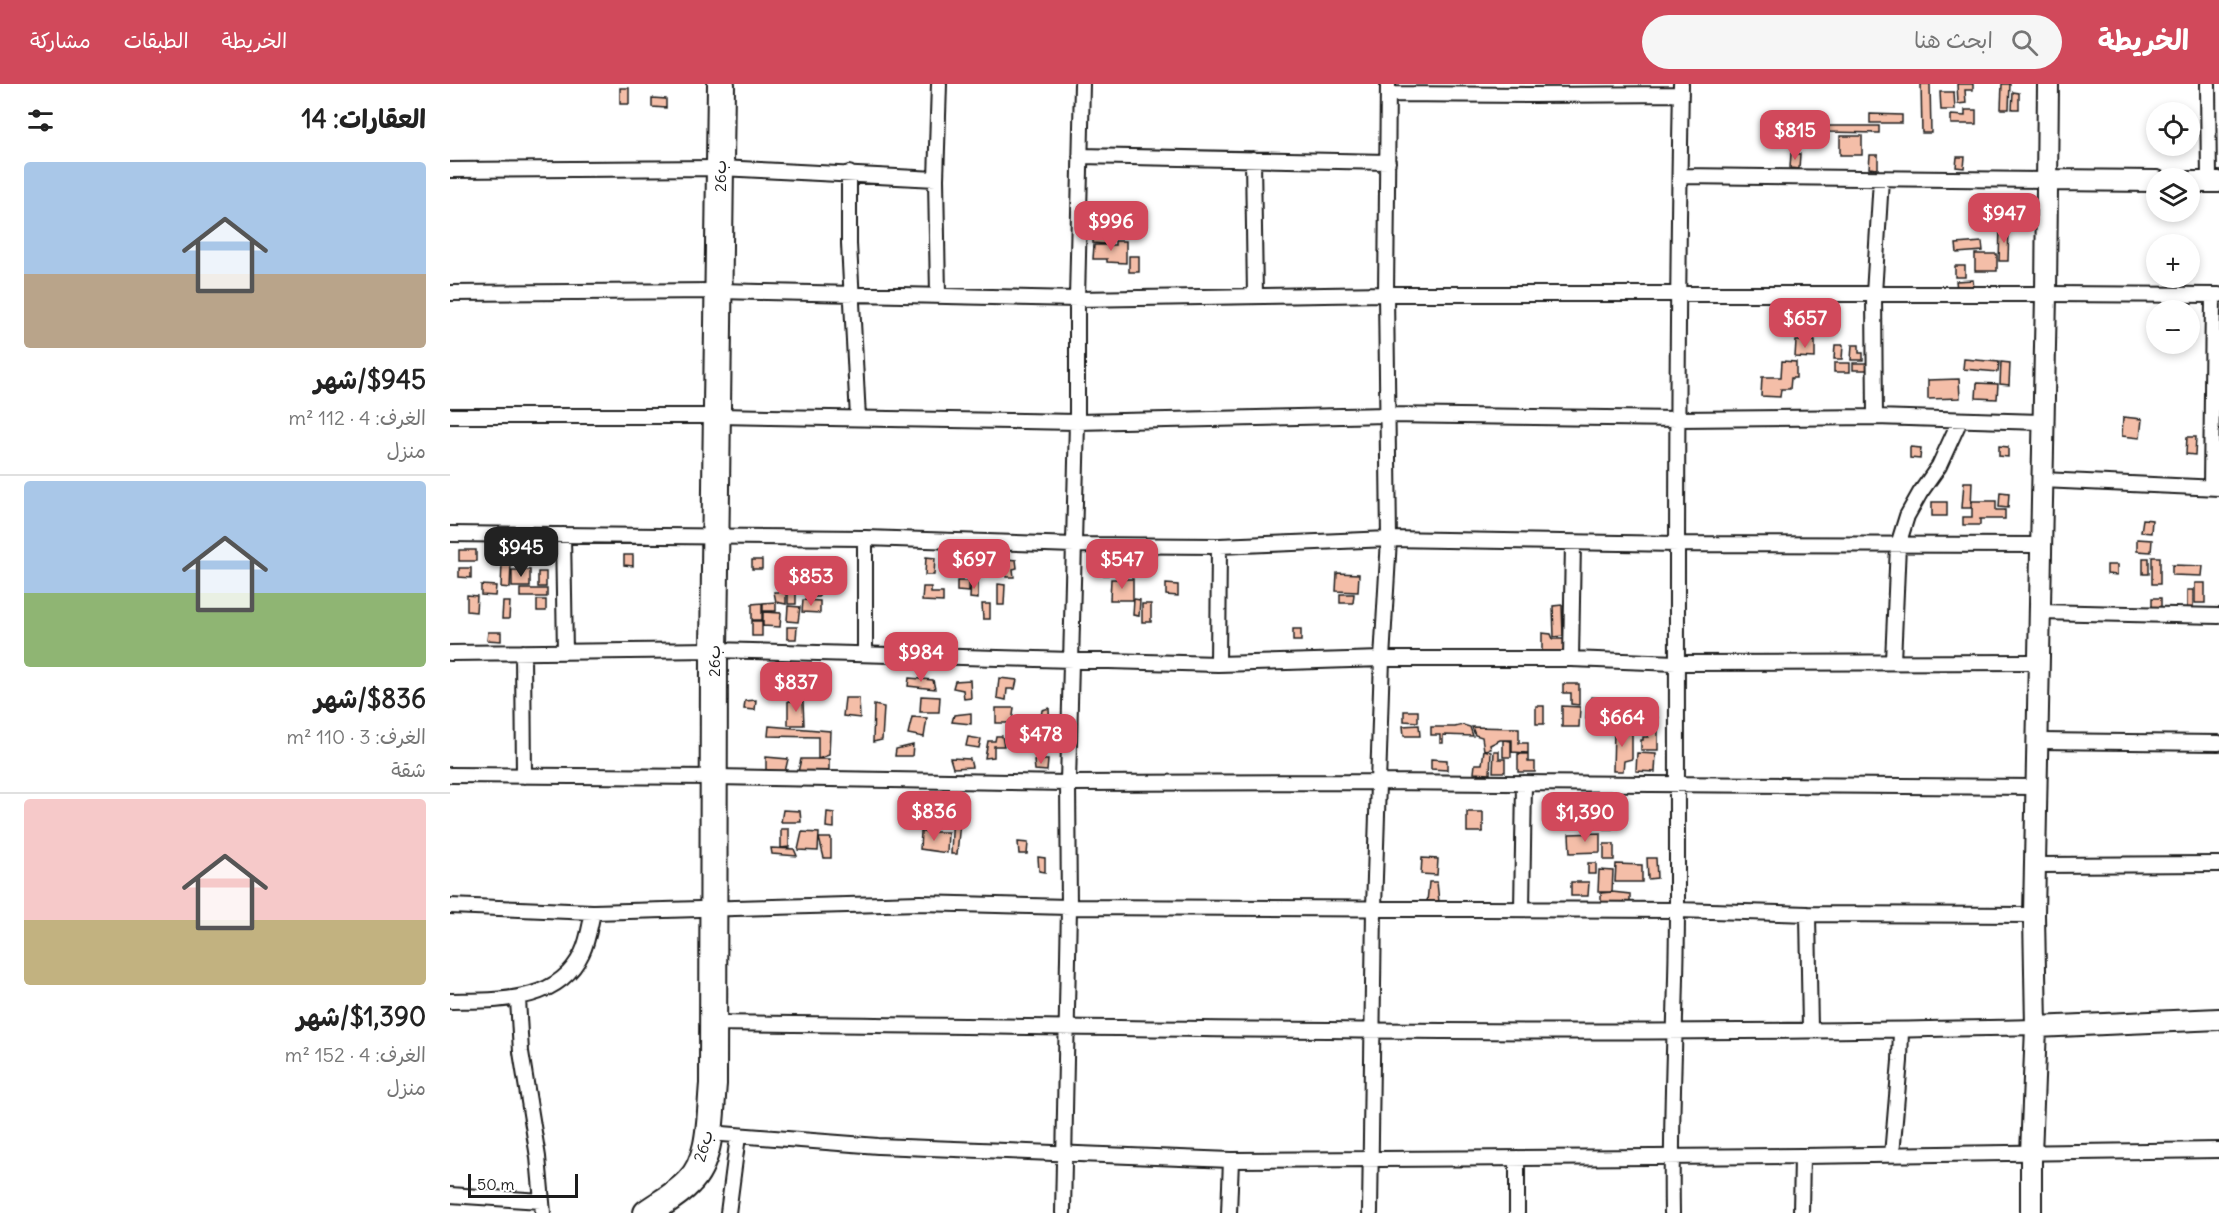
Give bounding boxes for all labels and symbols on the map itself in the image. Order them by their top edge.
pin: $815 [1759,110,1831,161]
street label: 26ب [710,160,730,192]
pin: $947 [1968,193,2040,244]
pin: $996 [1075,201,1147,252]
pin: $657 [1769,298,1841,349]
pin: $945 [485,527,557,578]
pin: $697 [938,539,1010,590]
pin: $547 [1086,539,1158,590]
pin: $853 [775,556,847,607]
pin: $984 [885,632,957,683]
street label: 26ب [704,645,724,677]
pin: $837 [760,662,832,713]
pin: $664 [1586,697,1658,748]
pin: $478 [1005,714,1077,765]
pin: $836 [898,791,970,842]
pin: $1,390 [1536,792,1634,843]
street label: 26ب [689,1128,717,1164]
scale bar [468,1171,578,1198]

